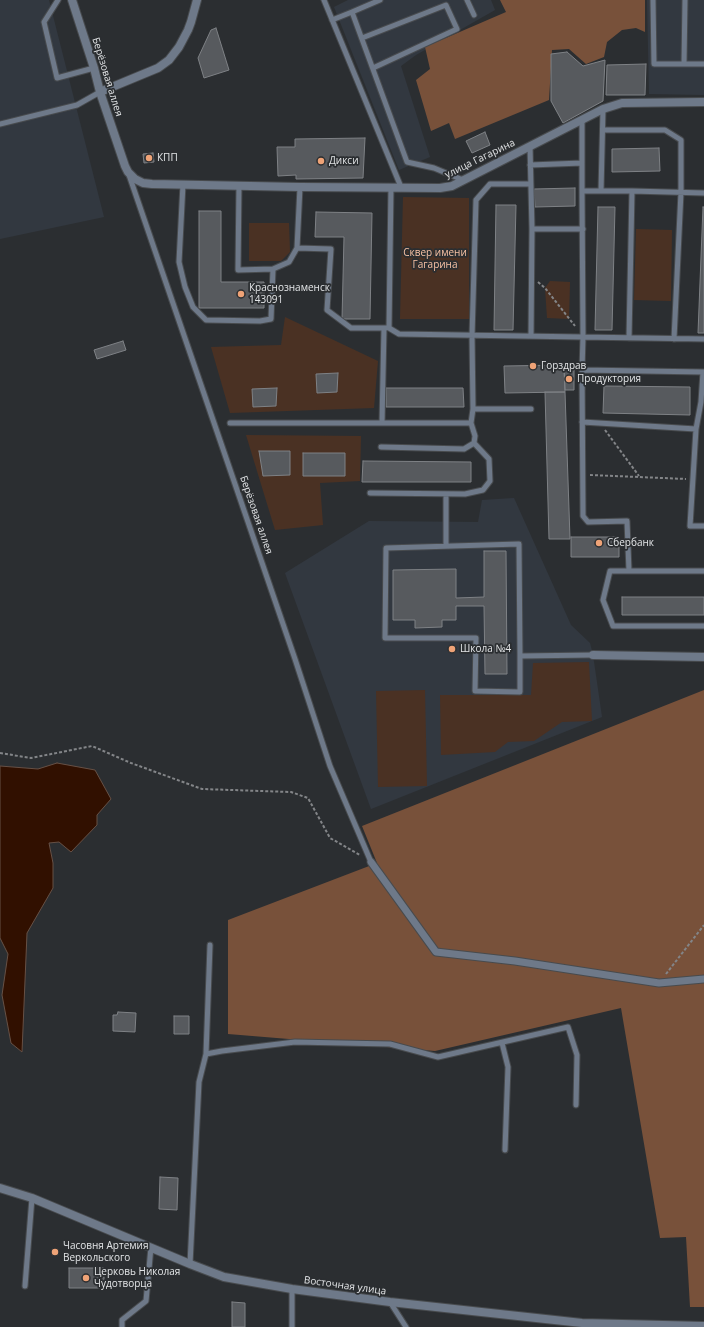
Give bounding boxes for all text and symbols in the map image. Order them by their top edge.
street label: Берёзовая аллея [89,36,125,118]
street label: улица Гагарина [443,137,517,181]
place label: КПП [157,152,178,164]
marker: КПП [144,153,154,163]
place label: Дикси [329,155,359,167]
marker: Дикси [316,156,326,166]
park label: Сквер имени Гагарина [403,247,467,270]
place label: Краснознаменск 143091 [249,282,330,306]
marker: Краснознаменск 143091 [236,289,246,299]
place label: Горздрав [541,360,586,372]
marker: Горздрав [528,361,538,371]
place label: Продуктория [577,373,641,385]
marker: Продуктория [564,374,574,384]
street label: Берёзовая аллея [237,474,275,556]
place label: Сбербанк [607,537,654,549]
marker: Сбербанк [594,538,604,548]
place label: Школа №4 [460,643,511,655]
marker: Школа №4 [447,644,457,654]
place label: Часовня Артемия Веркольского [63,1240,148,1264]
marker: Часовня Артемия Веркольского [50,1247,60,1257]
place label: Церковь Николая Чудотворца [94,1266,180,1290]
marker: Церковь Николая Чудотворца [81,1273,91,1283]
street label: Восточная улица [303,1274,387,1298]

